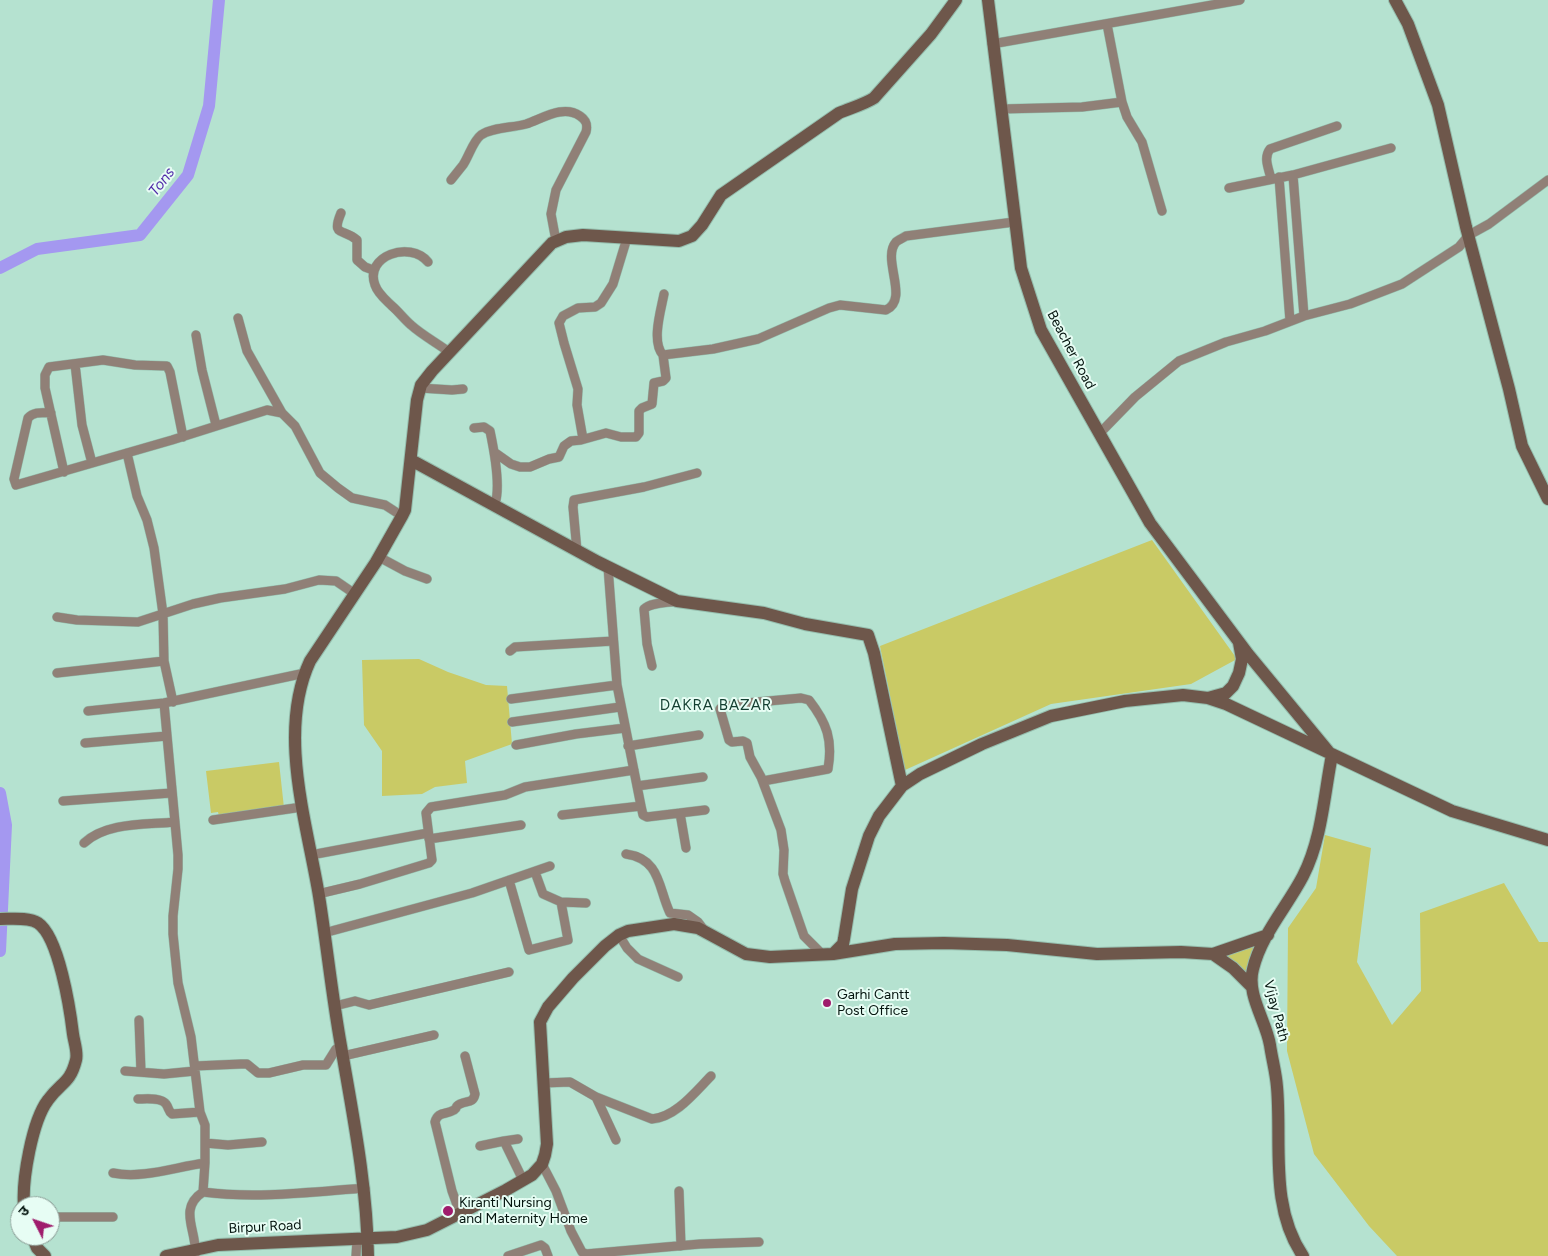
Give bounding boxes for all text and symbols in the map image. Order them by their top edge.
water label: Tons [145,164,179,200]
street label: Beacher Road [1043,308,1099,392]
district label: DAKRA BAZAR [658,697,774,715]
street label: Vijay Path [1260,979,1292,1043]
place label: Garhi Cantt Post Office [837,987,910,1020]
marker: Garhi Cantt Post Office [821,997,833,1009]
place label: Kiranti Nursing and Maternity Home [459,1195,588,1228]
north arrow [10,1196,60,1246]
text: उ [15,1203,33,1220]
marker: Kiranti Nursing and Maternity Home [441,1204,455,1218]
street label: Birpur Road [228,1217,302,1237]

